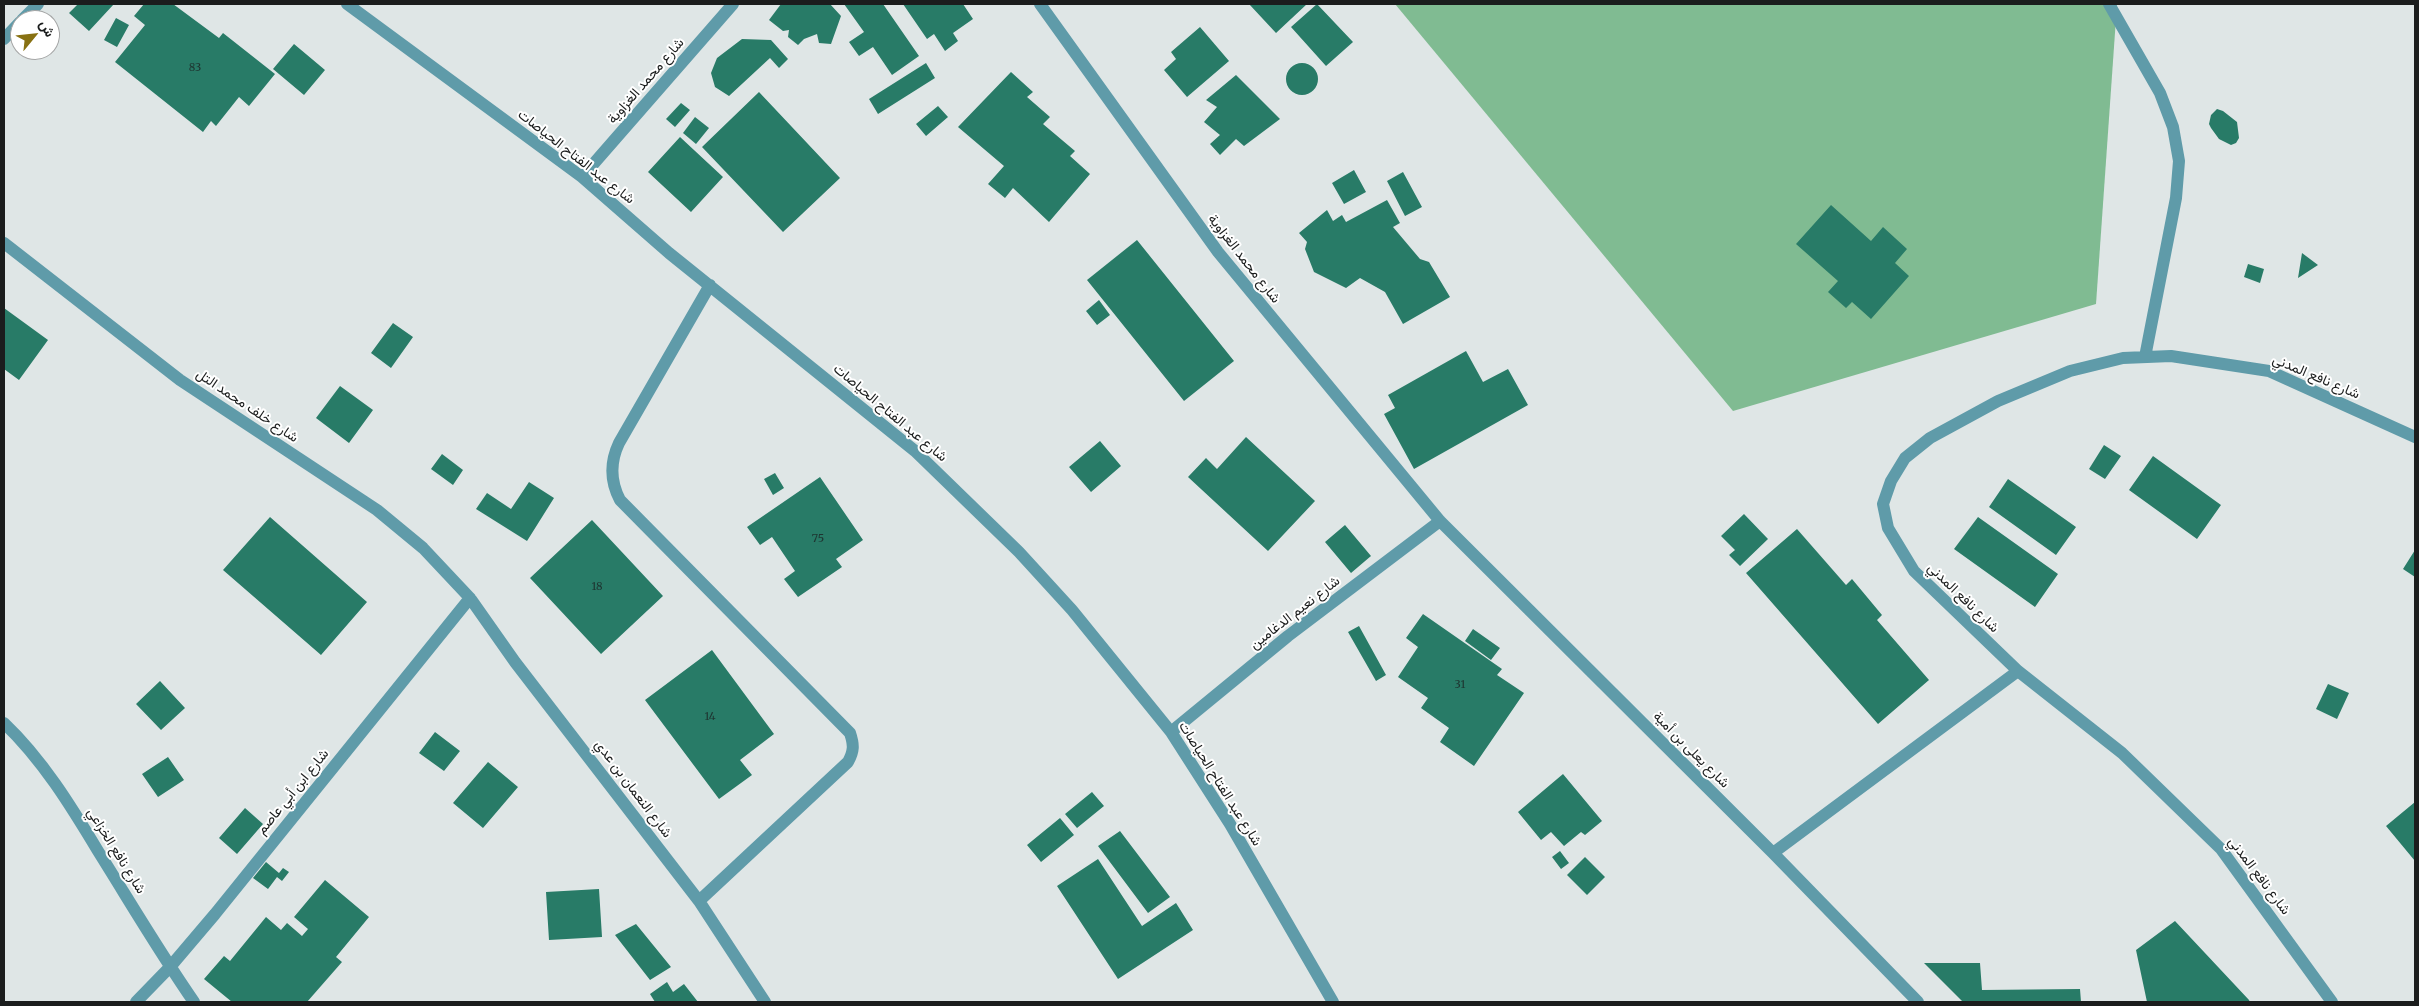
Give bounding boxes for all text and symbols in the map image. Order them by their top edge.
north arrow [10,10,60,60]
text: ش [35,17,59,40]
street label: شارع محمد الغزاوية [604,35,688,127]
house number: 83 [189,61,201,75]
street label: شارع عبد الفتاح الحياصات [514,106,638,208]
street label: شارع محمد الغزاوية [1204,211,1284,307]
street label: شارع نافع المدني [2270,351,2362,403]
street label: شارع عبد الفتاح الحياصات [830,360,950,466]
street label: شارع خلف محمد التل [193,366,301,446]
house number: 75 [812,532,824,546]
street label: شارع نافع المدني [1924,560,2002,636]
street label: شارع نعيم الدغامين [1247,573,1343,653]
house number: 18 [591,580,603,594]
house number: 31 [1455,678,1465,692]
street label: شارع يعلى بن أمية [1649,708,1733,792]
house number: 14 [704,710,716,724]
street label: شارع عبد الفتاح الحياصات [1175,719,1265,849]
street label: شارع النعمان بن عدي [591,737,675,841]
street label: شارع ابن أبي عاصم [253,746,333,838]
street label: شارع نافع الخزاعي [83,805,149,897]
street label: شارع نافع المدني [2224,834,2294,918]

